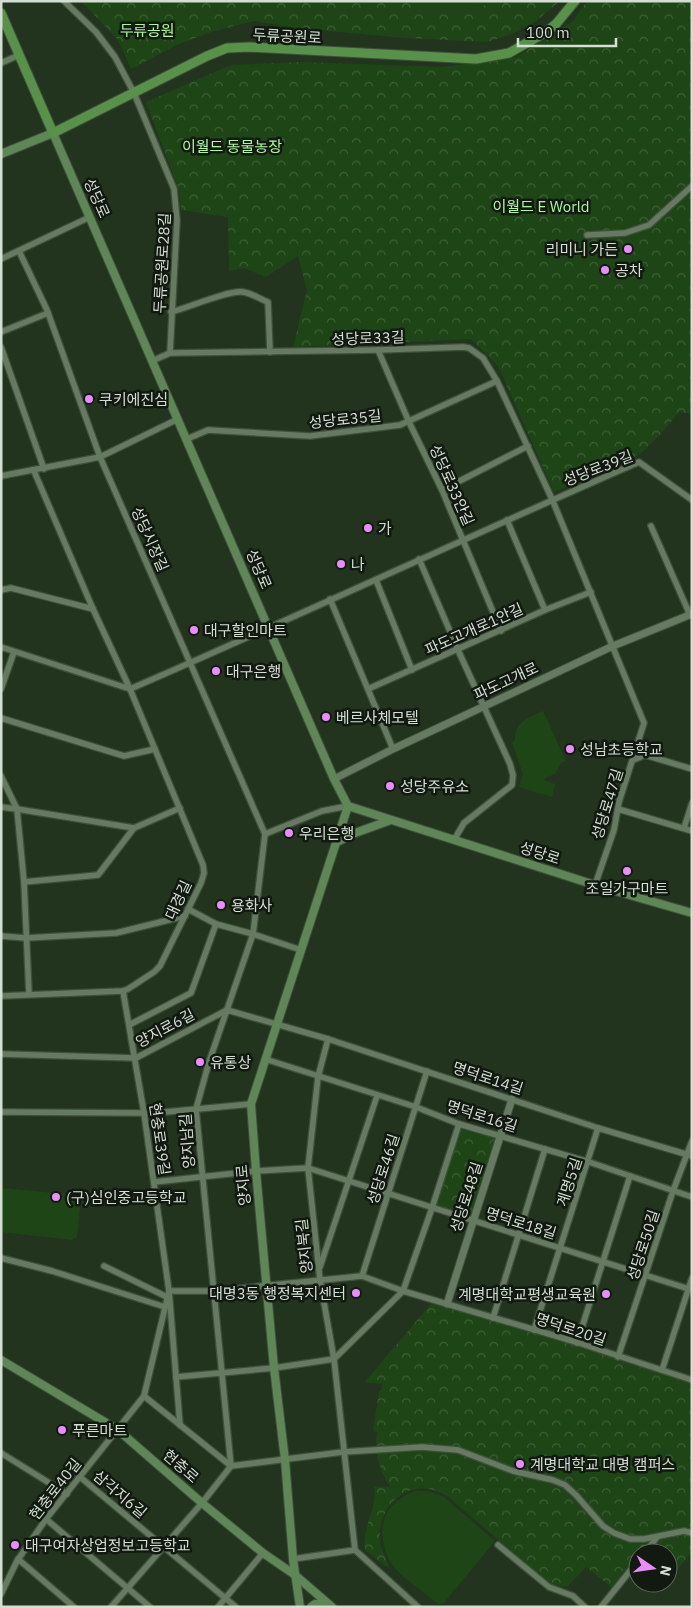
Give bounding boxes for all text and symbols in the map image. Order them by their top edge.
scale bar [518,15,616,47]
park label: 두류공원 [119,21,175,40]
text: 100 m [526,23,570,42]
street label: 두류공원로 [252,25,322,47]
park label: 이월드 동물농장 [182,137,282,156]
street label: 성당로 [80,175,114,221]
park label: 이월드 E World [492,197,590,216]
street label: 두류공원로28길 [150,212,174,314]
place label: 리미니 가든 [545,240,618,259]
marker: 리미니 가든 [622,243,634,255]
place label: 공차 [615,261,643,280]
marker: 공차 [599,264,611,276]
street label: 성당로33길 [331,327,405,349]
place label: 쿠키에진심 [99,390,168,409]
marker: 쿠키에진심 [83,393,95,405]
street label: 성당로35길 [308,406,382,432]
street label: 성당로33안길 [426,441,478,529]
street label: 성당로39길 [560,446,636,490]
street label: 성당시장길 [127,504,173,574]
place label: 가 [378,519,392,538]
marker: 가 [362,522,374,534]
street label: 성당로 [242,546,276,592]
place label: 나 [351,555,365,574]
marker: 나 [335,558,347,570]
street label: 파도고개로1안길 [422,599,526,659]
place label: 대구할인마트 [204,621,287,640]
marker: 대구할인마트 [188,624,200,636]
street label: 파도고개로 [471,658,541,704]
place label: 대구은행 [226,662,281,681]
marker: 대구은행 [210,665,222,677]
place label: 베르사체모텔 [336,708,419,727]
marker: 베르사체모텔 [320,711,332,723]
place label: 성남초등학교 [580,740,663,759]
marker: 성남초등학교 [564,743,576,755]
street label: 성당로47길 [587,766,627,842]
place label: 성당주유소 [400,777,469,796]
marker: 성당주유소 [384,780,396,792]
place label: 우리은행 [299,824,354,843]
marker: 우리은행 [283,827,295,839]
street label: 성당로 [517,838,563,868]
marker: 조일가구마트 [621,865,633,877]
street label: 대경길 [161,877,195,923]
place label: 조일가구마트 [586,879,669,898]
place label: 용화사 [231,896,273,915]
marker: 용화사 [215,899,227,911]
street label: 양지로6길 [132,1005,198,1051]
place label: 유통상 [210,1053,252,1072]
marker: 유통상 [194,1056,206,1068]
street label: 명덕로14길 [450,1058,526,1098]
street label: 명덕로16길 [444,1096,520,1136]
street label: 현충로39길 [145,1101,175,1177]
street label: 양지남길 [176,1113,198,1169]
street label: 성당로46길 [363,1131,403,1207]
street label: 계명5길 [552,1155,586,1209]
street label: 성당로48길 [446,1159,486,1235]
street label: 양지로 [232,1164,254,1206]
place label: (구)심인중고등학교 [66,1188,186,1207]
marker: (구)심인중고등학교 [50,1191,62,1203]
street label: 명덕로18길 [483,1203,559,1243]
street label: 성당로50길 [623,1207,663,1283]
street label: 양지북길 [292,1218,316,1274]
place label: 대명3동 행정복지센터 [209,1284,346,1303]
place label: 계명대학교평생교육원 [458,1285,596,1304]
marker: 대명3동 행정복지센터 [350,1287,362,1299]
marker: 계명대학교평생교육원 [600,1288,612,1300]
street label: 명덕로20길 [533,1309,609,1349]
place label: 푸른마트 [72,1421,127,1440]
marker: 푸른마트 [56,1424,68,1436]
street label: 현충로 [159,1445,203,1487]
street label: 현충로40길 [25,1454,85,1524]
place label: 계명대학교 대명 캠퍼스 [530,1455,675,1474]
marker: 계명대학교 대명 캠퍼스 [514,1458,526,1470]
street label: 삼각지6길 [89,1466,151,1522]
place label: 대구여자상업정보고등학교 [25,1536,191,1555]
marker: 대구여자상업정보고등학교 [9,1539,21,1551]
north arrow [628,1543,678,1593]
text: N [656,1564,676,1578]

